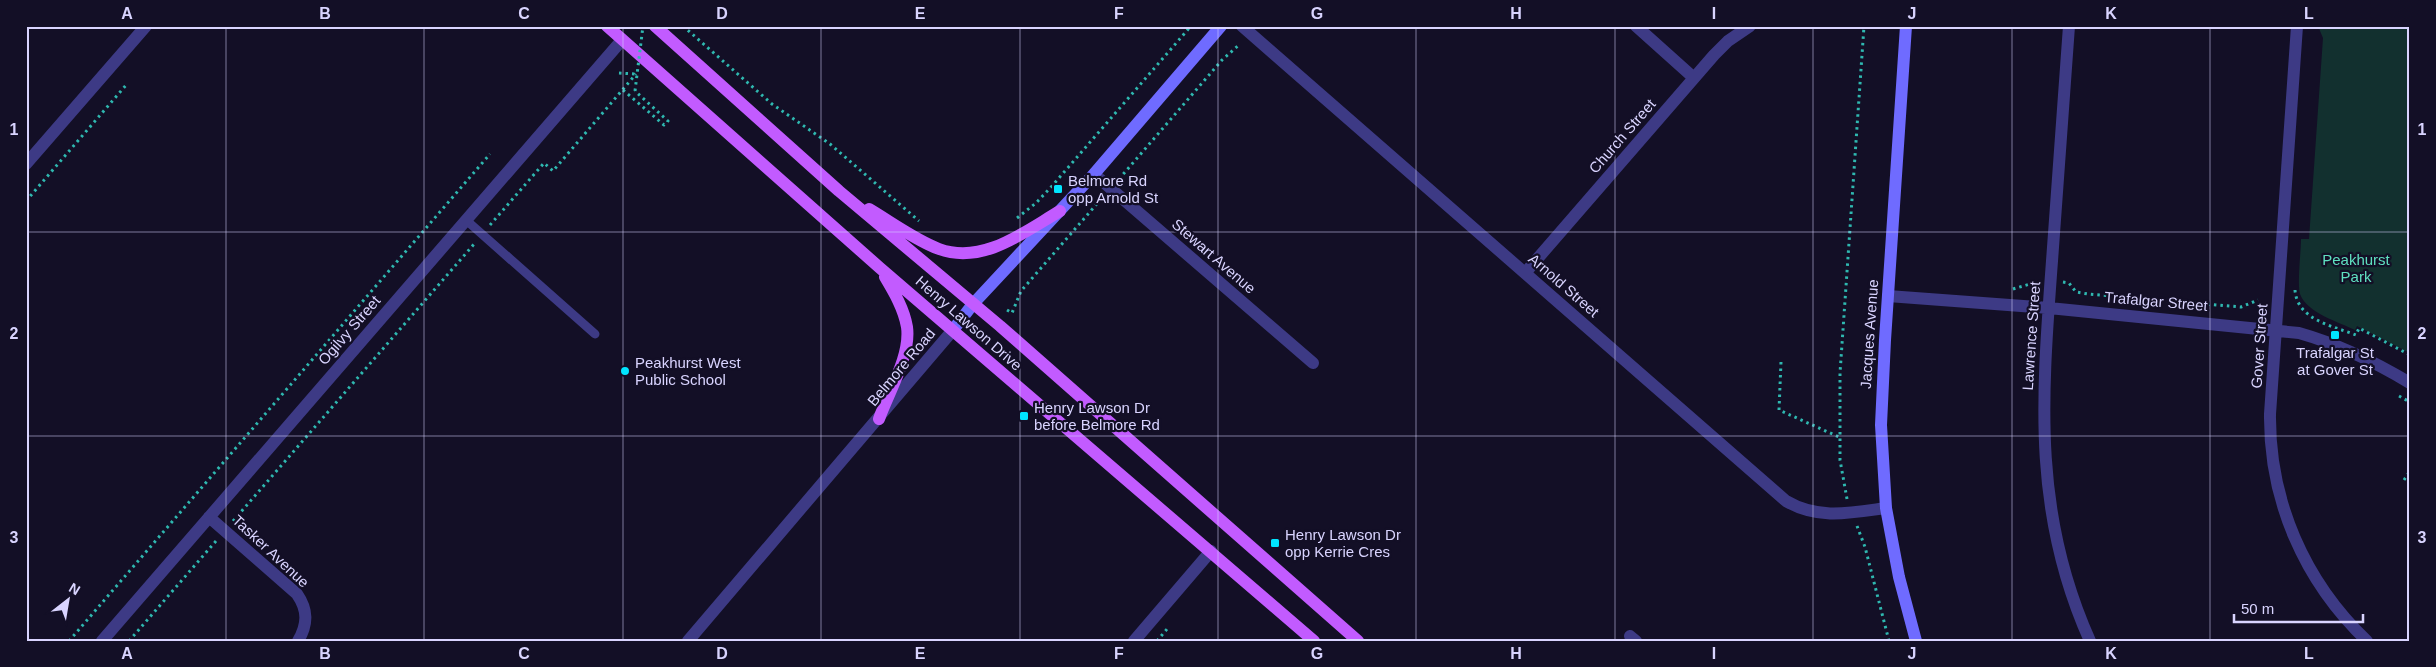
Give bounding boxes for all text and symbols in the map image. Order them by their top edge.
text: A [121,5,133,22]
text: B [319,5,331,22]
text: C [518,5,530,22]
text: D [716,5,728,22]
text: E [915,5,926,22]
text: F [1114,5,1124,22]
text: G [1311,5,1323,22]
text: H [1510,5,1522,22]
text: I [1712,5,1716,22]
text: J [1908,5,1916,22]
text: K [2105,5,2117,22]
text: L [2304,5,2314,22]
street label: Church Street [1585,95,1659,176]
text: 1 [10,121,19,138]
text: 1 [2418,121,2427,138]
place label: Belmore Rd opp Arnold St [1068,172,1159,206]
marker: Belmore Rd opp Arnold St [1052,183,1064,195]
street label: Stewart Avenue [1169,215,1259,297]
street label: Arnold Street [1525,250,1603,321]
park label: Peakhurst Park [2322,251,2391,285]
street label: Henry Lawson Drive [912,272,1026,374]
street label: Jacques Avenue [1857,279,1881,389]
street label: Lawrence Street [2019,280,2043,391]
street label: Trafalgar Street [2104,288,2209,314]
street label: Ogilvy Street [314,291,384,368]
street label: Gover Street [2248,302,2271,389]
text: 2 [10,325,19,342]
street label: Belmore Road [864,325,938,409]
text: 2 [2418,325,2427,342]
marker: Trafalgar St at Gover St [2329,329,2341,341]
place label: Trafalgar St at Gover St [2296,344,2375,378]
place label: Peakhurst West Public School [635,354,741,388]
marker: Peakhurst West Public School [619,365,631,377]
place label: Henry Lawson Dr before Belmore Rd [1034,399,1160,433]
marker: Henry Lawson Dr before Belmore Rd [1018,410,1030,422]
street label: Tasker Avenue [229,511,313,591]
place label: Henry Lawson Dr opp Kerrie Cres [1285,526,1401,560]
text: 3 [10,529,19,546]
text: 3 [2418,529,2427,546]
marker: Henry Lawson Dr opp Kerrie Cres [1269,537,1281,549]
north arrow [42,574,92,624]
text: N [66,579,83,598]
scale bar [2234,592,2362,624]
text: 50 m [2241,600,2274,617]
text: A [121,645,133,662]
text: B [319,645,331,662]
text: C [518,645,530,662]
text: D [716,645,728,662]
text: E [915,645,926,662]
text: F [1114,645,1124,662]
text: G [1311,645,1323,662]
text: H [1510,645,1522,662]
text: I [1712,645,1716,662]
text: J [1908,645,1916,662]
text: K [2105,645,2117,662]
text: L [2304,645,2314,662]

